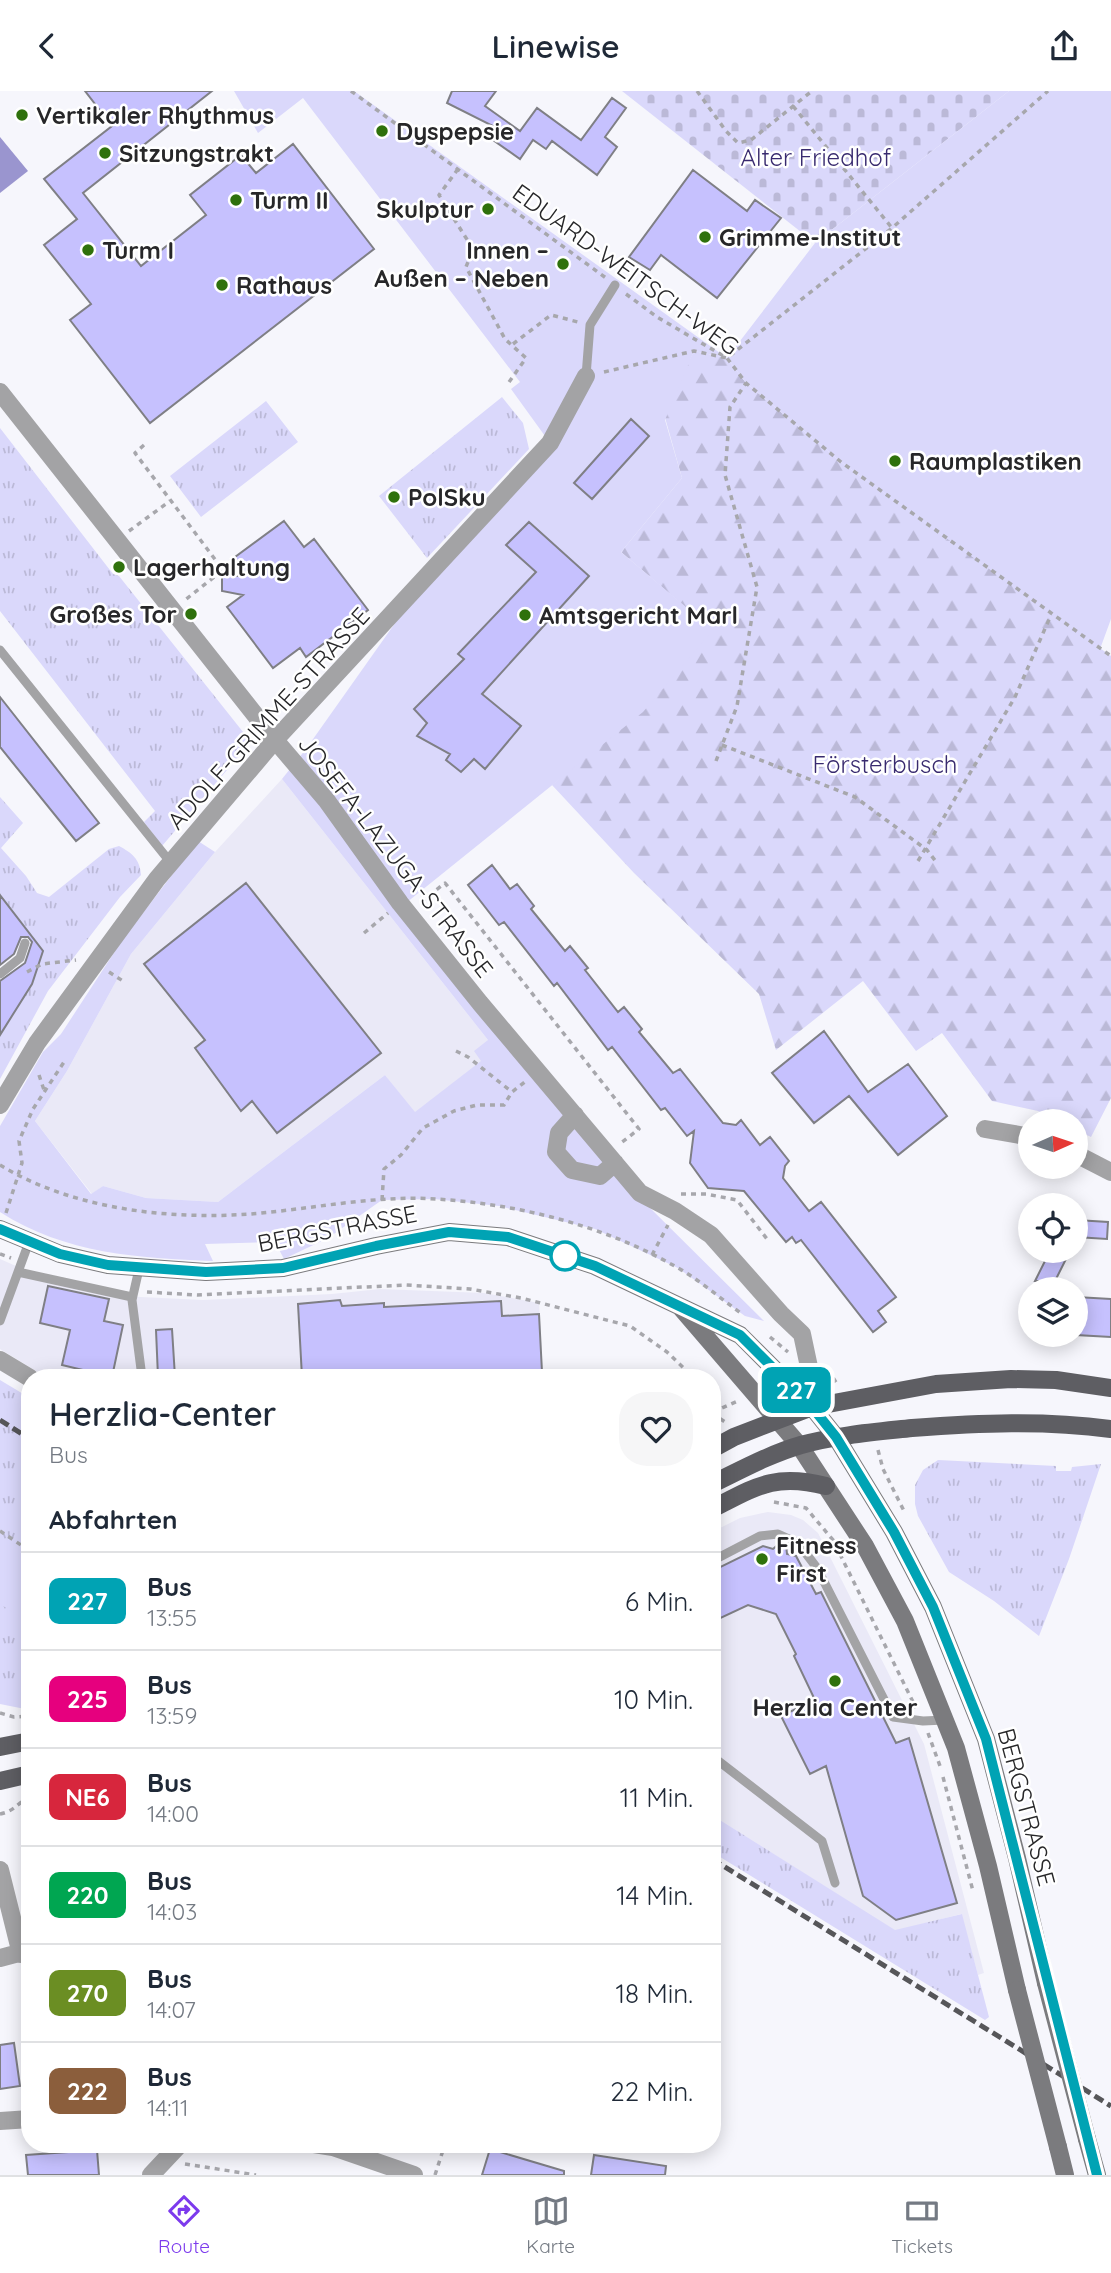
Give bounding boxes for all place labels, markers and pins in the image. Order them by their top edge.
place label: Vertikaler Rhythmus [36,100,274,130]
marker: Vertikaler Rhythmus [14,107,30,123]
place label: Dyspepsie [396,116,514,146]
marker: Dyspepsie [374,123,390,139]
place label: Sitzungstrakt [119,138,274,168]
marker: Sitzungstrakt [97,145,113,161]
place label: Turm II [250,185,329,215]
marker: Turm II [228,192,244,208]
place label: Skulptur [376,194,474,224]
marker: Skulptur [480,201,496,217]
place label: Grimme-Institut [719,222,901,252]
marker: Grimme-Institut [697,229,713,245]
place label: Turm I [102,235,174,265]
place label: Innen – Außen – Neben [374,235,549,293]
marker: Turm I [80,242,96,258]
marker: Innen – Außen – Neben [555,256,571,272]
place label: Rathaus [236,270,332,300]
marker: Rathaus [214,277,230,293]
place label: Raumplastiken [909,446,1082,476]
marker: Raumplastiken [887,453,903,469]
place label: PolSku [408,482,486,512]
marker: PolSku [386,489,402,505]
place label: Lagerhaltung [133,552,290,582]
marker: Lagerhaltung [111,559,127,575]
place label: Großes Tor [49,599,177,629]
place label: Amtsgericht Marl [539,600,738,630]
marker: Großes Tor [183,606,199,622]
marker: Amtsgericht Marl [517,607,533,623]
unlabelled marker [550,1241,580,1271]
place label: Fitness First [776,1530,857,1588]
marker: Fitness First [754,1551,770,1567]
marker: Herzlia Center [827,1673,843,1689]
place label: Herzlia Center [752,1692,918,1722]

